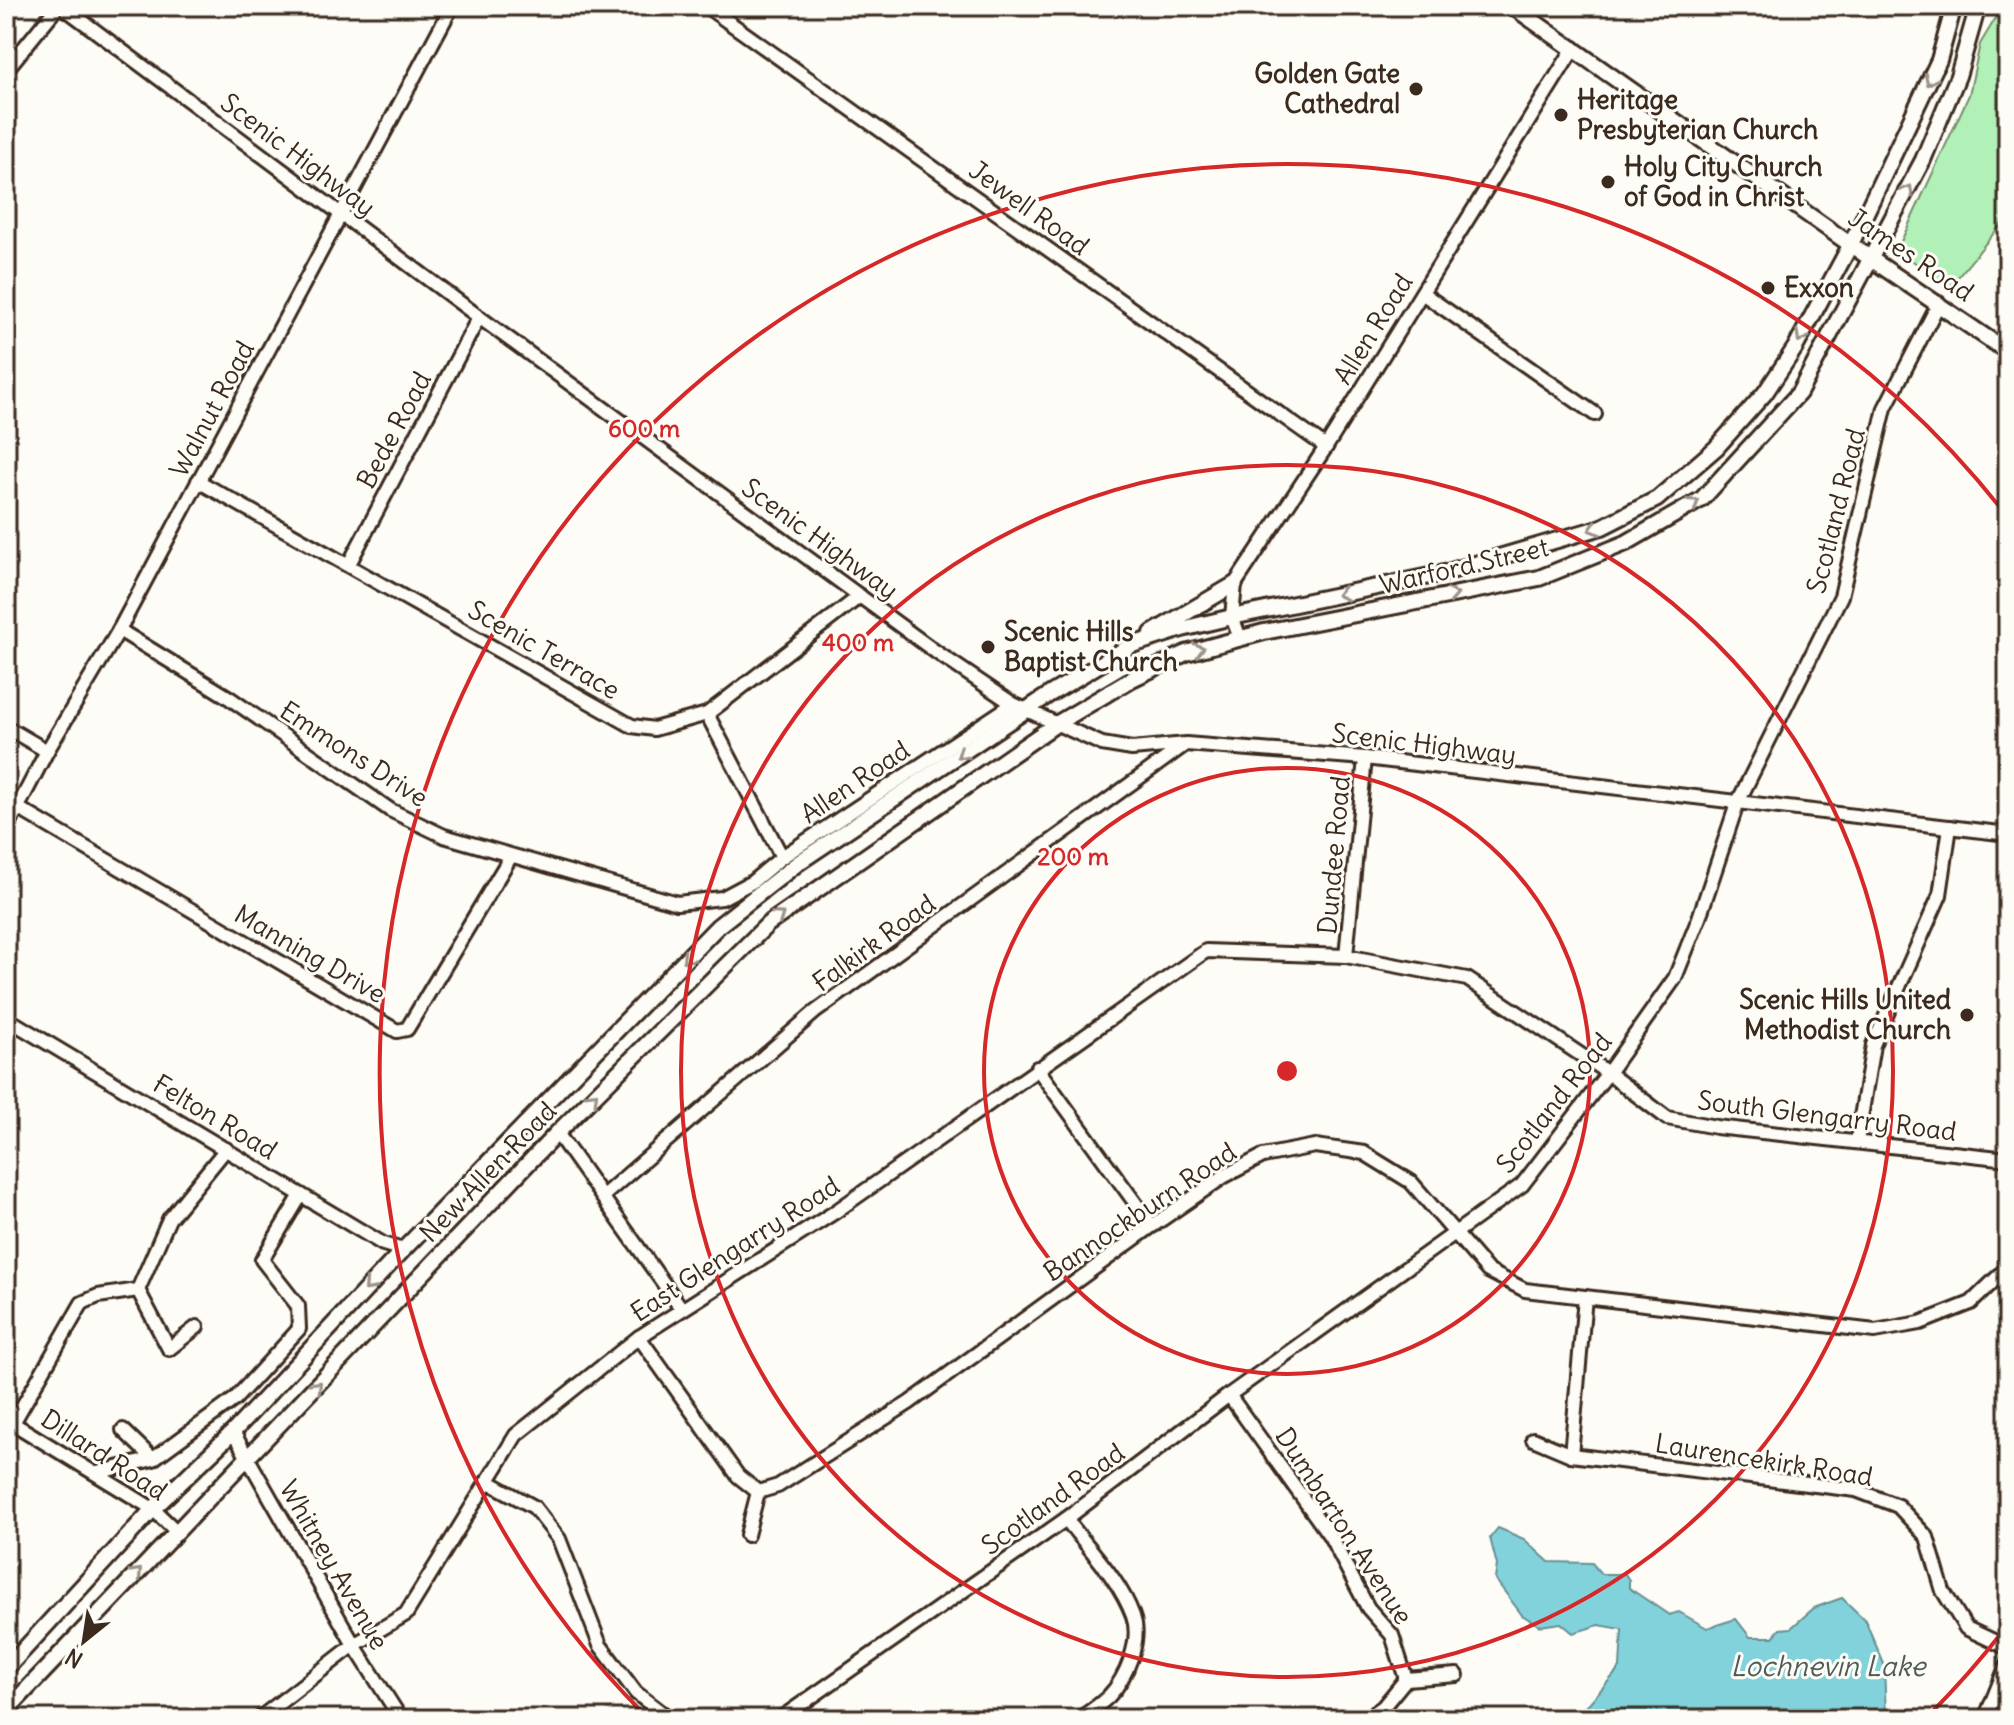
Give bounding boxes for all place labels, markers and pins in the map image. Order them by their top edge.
place label: Golden Gate Cathedral [1254,57,1400,120]
marker: Golden Gate Cathedral [1407,80,1425,98]
place label: Heritage Presbyterian Church [1577,83,1818,146]
marker: Heritage Presbyterian Church [1552,106,1570,124]
place label: Holy City Church of God in Christ [1624,150,1822,213]
marker: Holy City Church of God in Christ [1599,173,1617,191]
place label: Exxon [1784,271,1854,304]
marker: Exxon [1759,279,1777,297]
place label: Scenic Hills Baptist Church [1004,615,1178,678]
marker: Scenic Hills Baptist Church [979,638,997,656]
place label: Scenic Hills United Methodist Church [1739,983,1951,1046]
marker: Scenic Hills United Methodist Church [1958,1006,1976,1024]
centre of rings [1273,1057,1301,1085]

